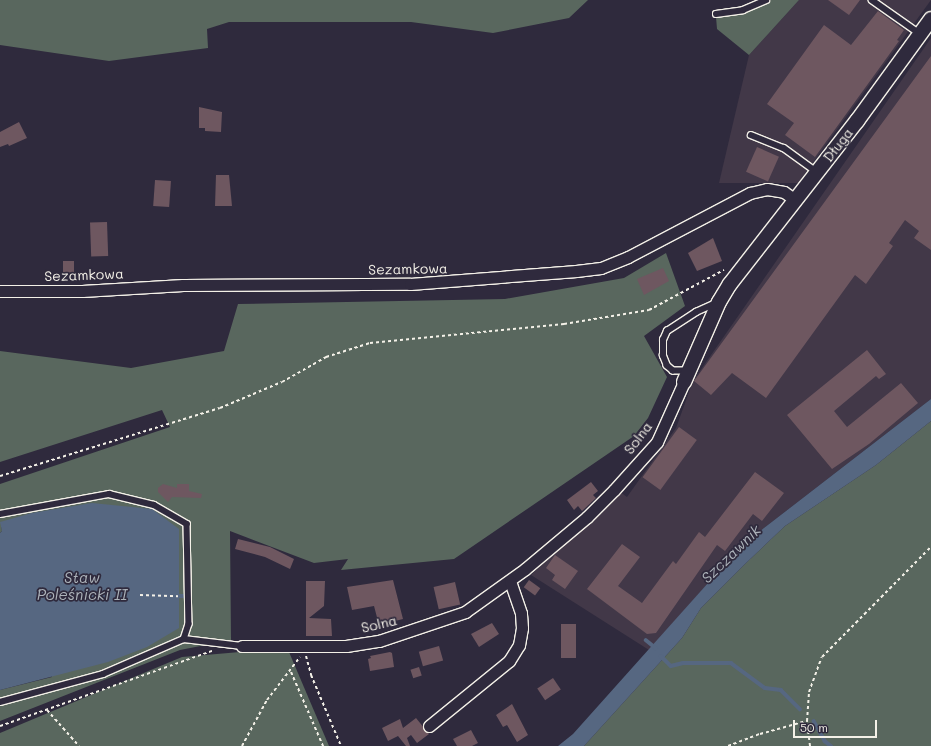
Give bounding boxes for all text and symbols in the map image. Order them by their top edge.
street label: Długa [820,125,856,165]
street label: Sezamkowa [368,260,448,278]
street label: Sezamkowa [44,265,124,285]
street label: Solna [620,418,656,458]
water label: Szczawnik [697,521,765,587]
water label: Staw Poleśnicki II [37,568,127,603]
street label: Solna [359,612,399,636]
scale bar [795,712,879,738]
text: 50 m [800,719,828,735]

